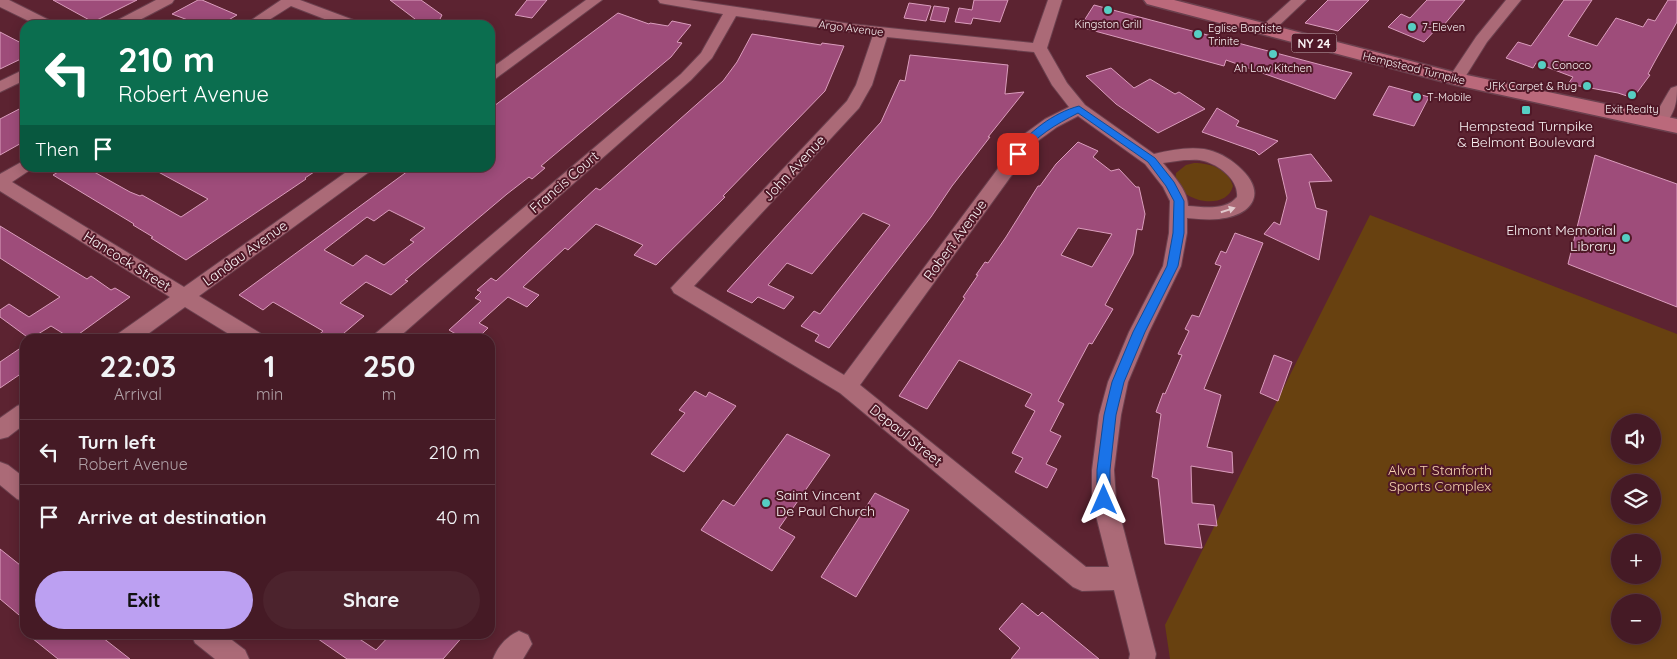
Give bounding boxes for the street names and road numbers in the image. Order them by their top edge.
street label: Argo Avenue [818,17,884,39]
road number: NY 24 [1292,34,1336,52]
street label: Hempstead Turnpike [1361,48,1467,88]
street label: John Avenue [759,131,829,205]
street label: Francis Court [526,147,603,217]
street label: Robert Avenue [920,196,991,284]
street label: Landau Avenue [199,216,291,290]
street label: Hancock Street [80,227,174,295]
street label: Depaul Street [866,400,946,470]

